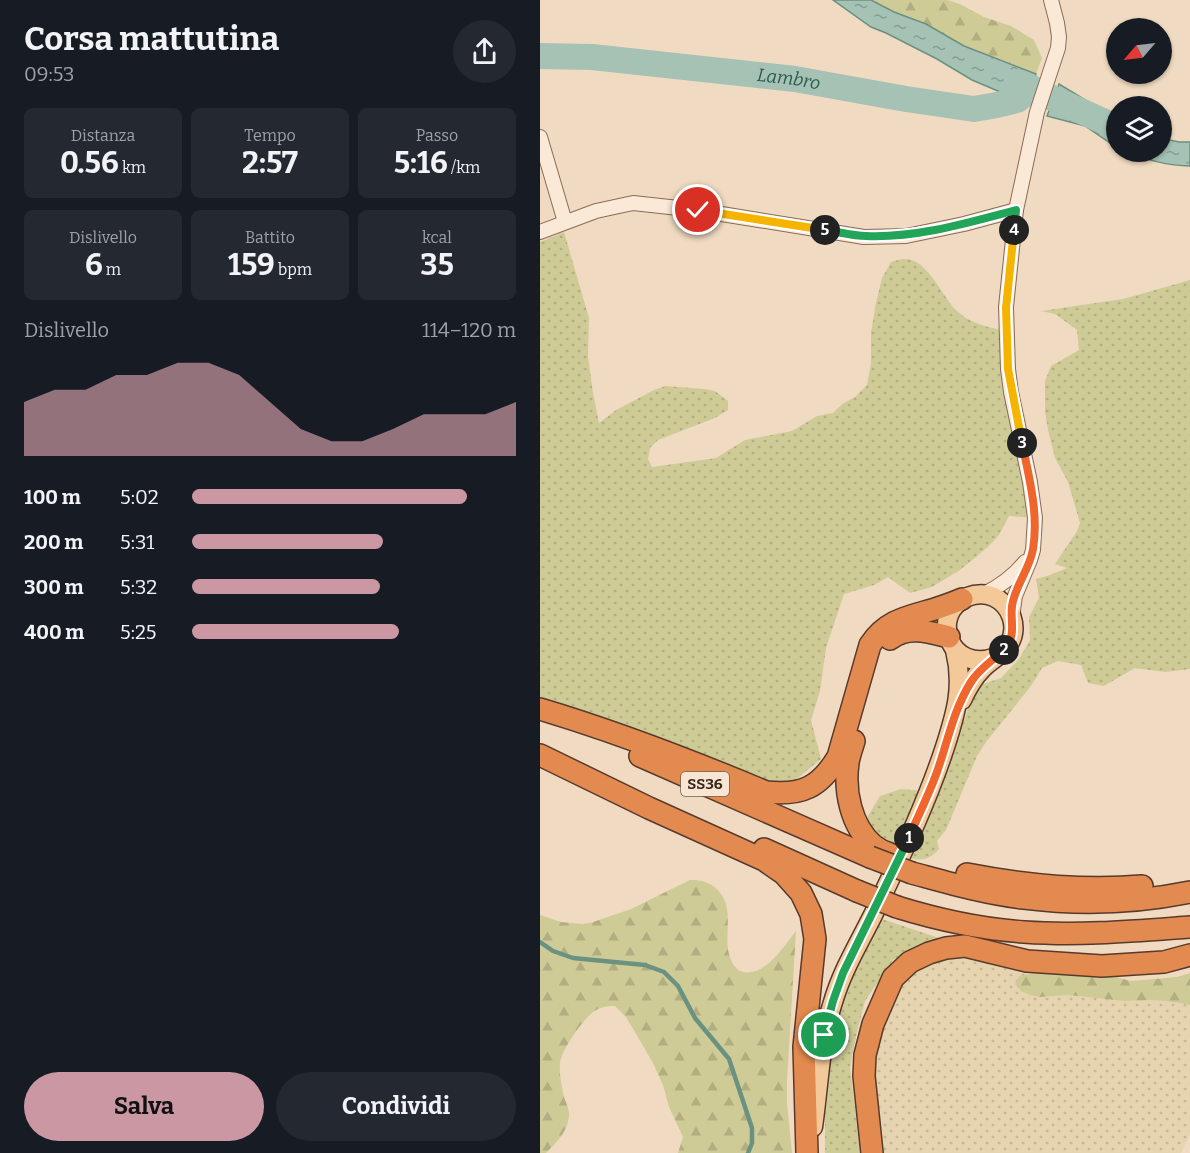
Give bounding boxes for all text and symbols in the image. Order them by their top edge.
north arrow [1106,18,1172,84]
map controls [1106,18,1172,162]
text: Corsa mattutina [24,19,279,59]
button: share [453,20,516,83]
text: 09:53 [24,62,74,86]
water label: Lambro [756,64,822,94]
button: layers [1106,96,1172,162]
text: Distanza [71,126,135,145]
text: Tempo [244,126,296,145]
text: Passo [416,126,458,145]
text: 0.56 [60,145,119,181]
text: 2:57 [242,145,298,181]
text: 5:16 [394,145,448,181]
text: km [119,158,146,177]
text: /km [448,158,480,177]
pin [672,184,723,235]
icon: check [681,193,714,226]
pin: 5 [810,215,840,245]
pin: 4 [999,215,1029,245]
text: 5 [821,220,829,239]
text: 4 [1009,220,1019,239]
text: Dislivello [69,228,137,247]
text: Battito [245,228,295,247]
text: kcal [422,228,452,247]
text: 6 [85,247,103,283]
text: 159 [228,247,275,283]
text: 35 [420,247,454,283]
text: m [103,260,121,279]
text: bpm [275,260,312,279]
text: Dislivello [24,318,109,342]
text: 114–120 m [422,318,516,342]
pin: 3 [1007,428,1037,458]
text: 3 [1017,433,1027,452]
text: 100 m [24,485,81,509]
text: 5:02 [120,485,159,509]
text: 200 m [24,530,83,554]
text: 5:31 [120,530,154,554]
text: 300 m [24,575,84,599]
text: 5:32 [120,575,157,599]
text: 400 m [24,620,84,644]
text: 5:25 [120,620,156,644]
pin: 2 [989,635,1019,665]
text: 2 [999,640,1009,659]
road number: SS36 [681,772,729,796]
pin: 1 [894,823,924,853]
text: 1 [906,828,912,847]
pin [798,1009,849,1060]
icon: arrive [807,1018,840,1051]
button: Salva [24,1072,264,1141]
button: Condividi [276,1072,516,1141]

